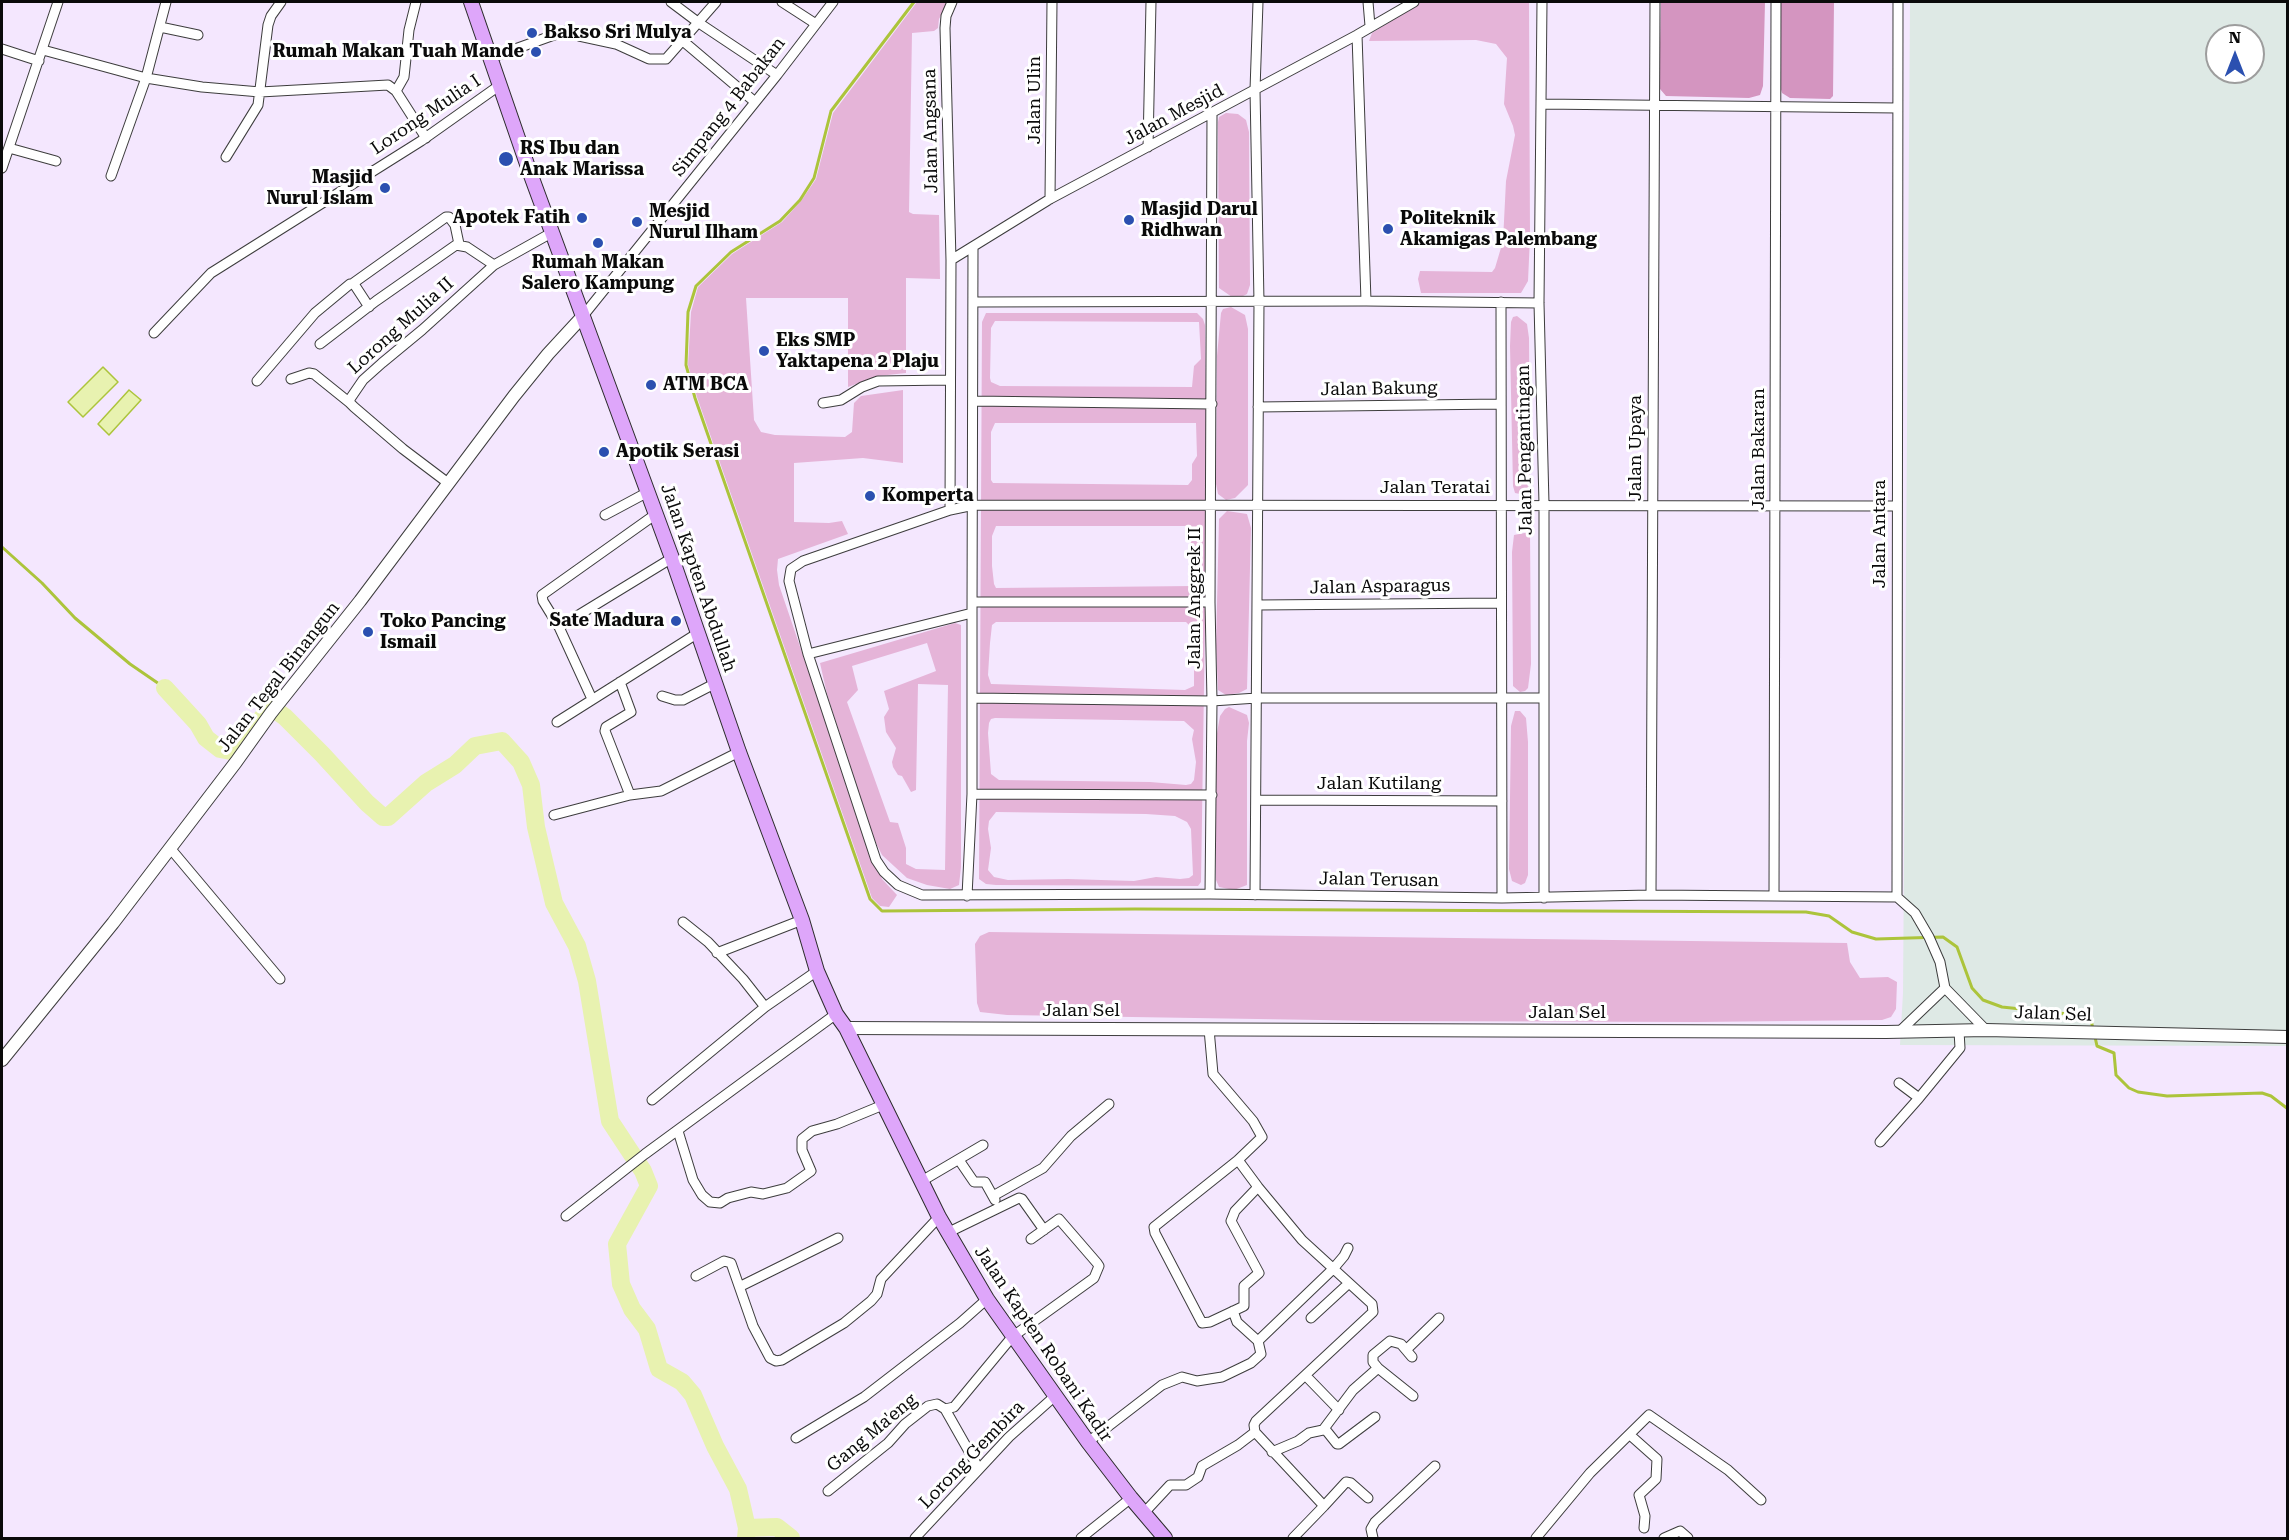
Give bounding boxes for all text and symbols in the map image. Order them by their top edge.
place label: Bakso Sri Mulya [544,22,692,44]
north arrow [2205,24,2265,84]
marker: Bakso Sri Mulya [525,26,539,40]
text: N [2229,28,2241,47]
street label: Simpang 4 Babakan [668,33,790,181]
place label: Rumah Makan Tuah Mande [272,41,524,63]
marker: Rumah Makan Tuah Mande [529,45,543,59]
street label: Jalan Ulin [1024,56,1046,144]
street label: Jalan Angsana [919,68,943,194]
street label: Lorong Mulia I [367,70,485,160]
street label: Jalan Mesjid [1121,80,1227,150]
place label: RS Ibu dan Anak Marissa [520,138,644,180]
marker: RS Ibu dan Anak Marissa [497,150,515,168]
place label: Masjid Nurul Islam [267,167,373,210]
marker: Masjid Nurul Islam [378,181,392,195]
place label: Masjid Darul Ridhwan [1141,199,1258,242]
place label: Mesjid Nurul Ilham [649,201,758,244]
place label: Apotek Fatih [453,207,570,229]
place label: Politeknik Akamigas Palembang [1400,208,1597,250]
marker: Apotek Fatih [575,211,589,225]
marker: Masjid Darul Ridhwan [1122,213,1136,227]
marker: Mesjid Nurul Ilham [630,215,644,229]
marker: Politeknik Akamigas Palembang [1381,222,1395,236]
marker: Rumah Makan Salero Kampung [591,236,605,250]
place label: Rumah Makan Salero Kampung [522,252,674,294]
street label: Lorong Mulia II [344,273,458,379]
place label: Eks SMP Yaktapena 2 Plaju [776,330,939,372]
marker: Eks SMP Yaktapena 2 Plaju [757,344,771,358]
street label: Jalan Pengantingan [1513,365,1537,535]
place label: ATM BCA [663,374,748,396]
street label: Jalan Bakung [1320,377,1438,401]
marker: ATM BCA [644,378,658,392]
street label: Jalan Bakaran [1748,388,1770,510]
street label: Jalan Upaya [1625,395,1647,501]
place label: Apotik Serasi [616,441,739,463]
marker: Apotik Serasi [597,445,611,459]
street label: Jalan Teratai [1380,477,1490,499]
street label: Jalan Antara [1869,480,1891,588]
street label: Jalan Kapten Abdullah [656,481,740,675]
place label: Komperta [882,485,974,507]
marker: Komperta [863,489,877,503]
street label: Jalan Anggrek II [1184,527,1206,669]
street label: Jalan Asparagus [1310,575,1450,599]
street label: Jalan Tegal Binangun [213,597,345,757]
place label: Sate Madura [550,610,664,632]
place label: Toko Pancing Ismail [380,611,506,654]
marker: Sate Madura [669,614,683,628]
marker: Toko Pancing Ismail [361,625,375,639]
street label: Jalan Kutilang [1317,773,1441,795]
street label: Jalan Terusan [1319,868,1439,892]
street label: Jalan Sel [1042,1000,1120,1022]
street label: Jalan Sel [1528,1002,1606,1024]
street label: Jalan Sel [2014,1002,2092,1026]
street label: Jalan Kapten Robani Kadir [969,1242,1117,1446]
street label: Gang Ma'eng [823,1389,921,1477]
street label: Lorong Gembira [915,1397,1029,1513]

